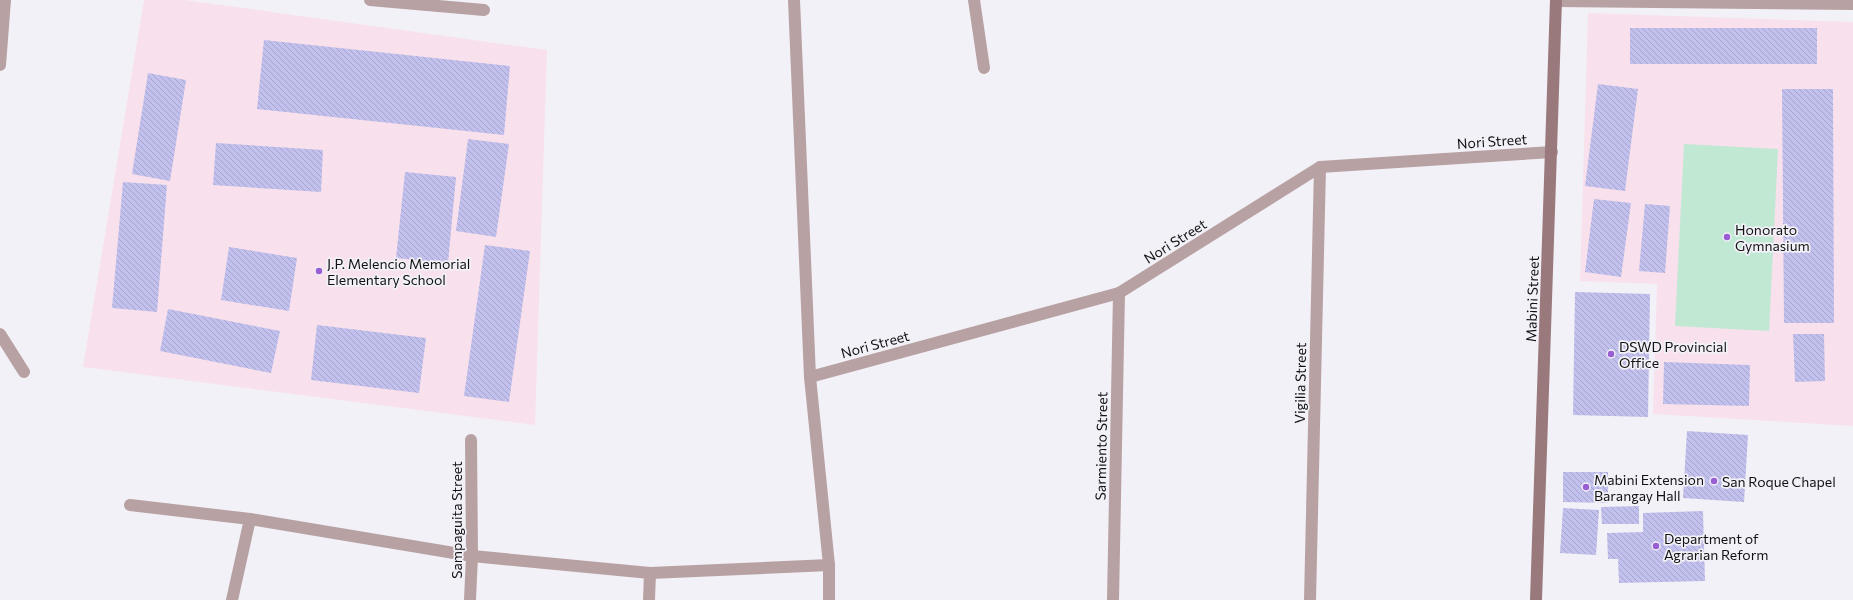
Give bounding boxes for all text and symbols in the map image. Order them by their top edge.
street label: Nori Street [1456,130,1528,152]
street label: Nori Street [1141,215,1210,267]
place label: Honorato Gymnasium [1735,221,1810,254]
marker: Honorato Gymnasium [1722,232,1732,242]
place label: J.P. Melencio Memorial Elementary School [327,255,470,288]
street label: Mabini Street [1522,255,1542,342]
marker: J.P. Melencio Memorial Elementary School [314,266,324,276]
street label: Nori Street [839,327,911,361]
place label: DSWD Provincial Office [1619,338,1727,371]
street label: Vigilia Street [1291,342,1309,424]
marker: DSWD Provincial Office [1606,349,1616,359]
street label: Sarmiento Street [1092,391,1110,500]
street label: Sampaguita Street [448,461,465,579]
place label: Mabini Extension Barangay Hall [1594,471,1704,504]
place label: San Roque Chapel [1722,473,1836,490]
marker: San Roque Chapel [1709,476,1719,486]
marker: Mabini Extension Barangay Hall [1581,482,1591,492]
place label: Department of Agrarian Reform [1664,530,1769,563]
marker: Department of Agrarian Reform [1651,541,1661,551]

